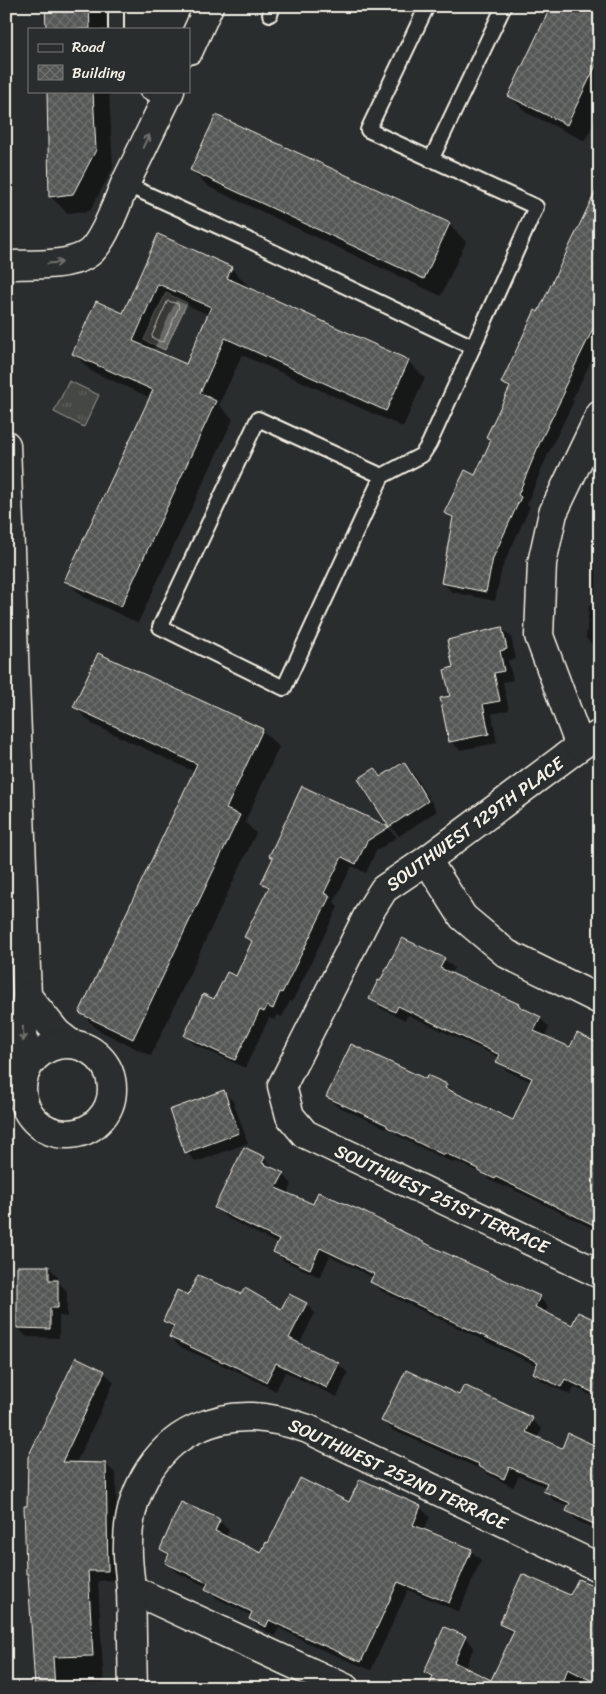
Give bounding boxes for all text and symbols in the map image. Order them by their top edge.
legend [28,28,190,92]
text: Road [72,34,105,60]
text: Building [72,60,126,86]
one-way arrow [142,134,151,149]
one-way arrow [47,258,63,267]
street label: SOUTHWEST 129TH PLACE [379,748,572,900]
one-way arrow [18,1026,28,1042]
street label: SOUTHWEST 251ST TERRACE [329,1135,556,1263]
street label: SOUTHWEST 252ND TERRACE [283,1409,514,1539]

